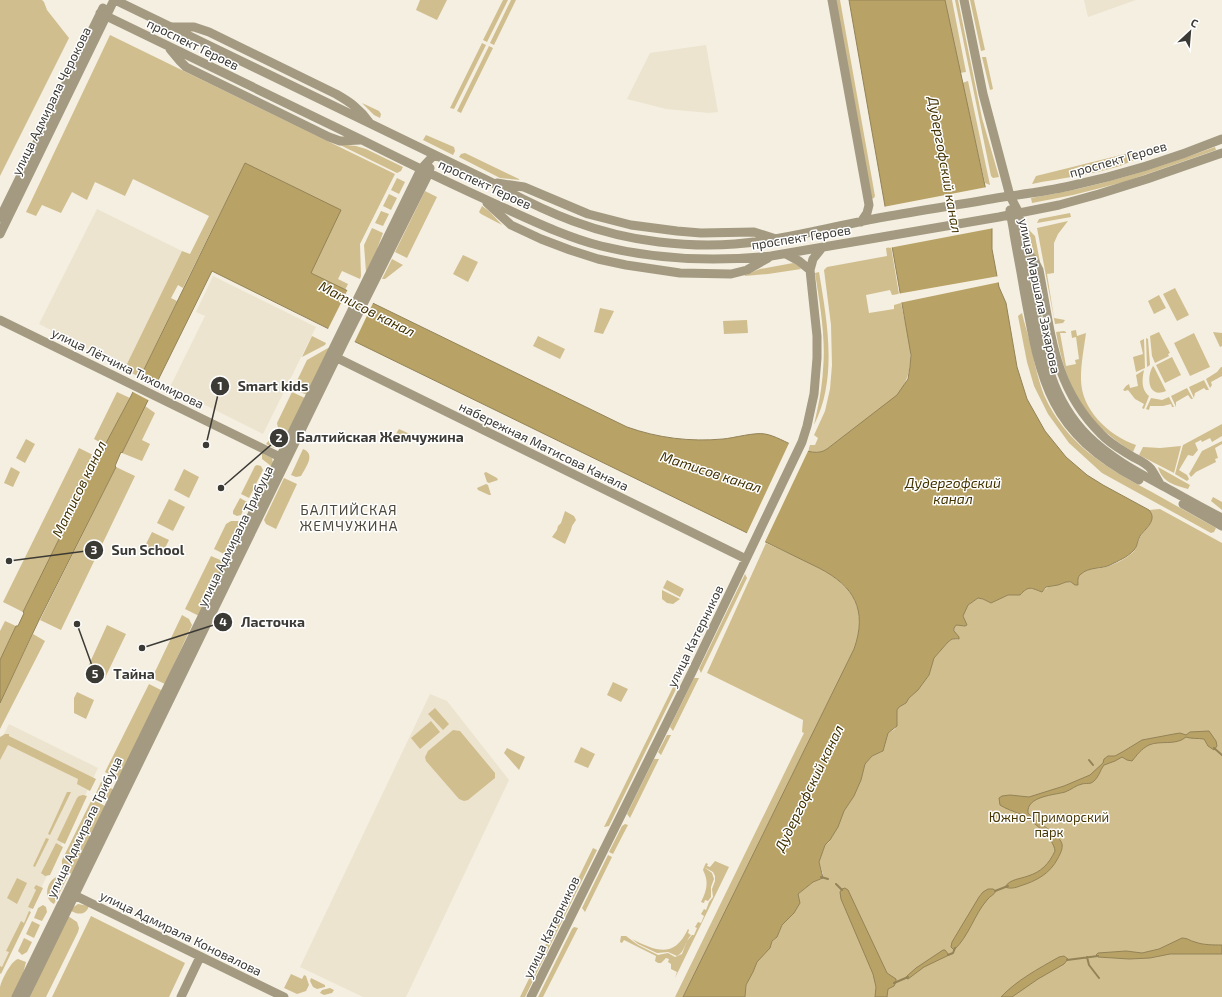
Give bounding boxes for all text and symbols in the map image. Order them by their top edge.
north arrow [1170,12,1210,52]
street label: проспект Героев [144,15,242,73]
text: С [1189,15,1201,30]
street label: улица Адмирала Черокова [8,24,94,178]
water label: Дудергофский канал [925,94,966,235]
street label: проспект Героев [1067,137,1169,181]
street label: проспект Героев [436,156,534,212]
street label: улица Маршала Захарова [1016,217,1064,375]
street label: проспект Героев [750,221,852,253]
water label: Матисов канал [316,277,418,340]
street label: улица Лётчика Тихомирова [49,324,207,412]
callout: Smart kids [210,373,316,399]
text: Smart kids [238,377,308,394]
text: 1 [217,378,223,392]
street label: набережная Матисова Канала [457,398,631,494]
callout: Балтийская Жемчужина [269,425,472,451]
text: Балтийская Жемчужина [296,428,464,445]
text: 2 [276,430,283,444]
water label: Матисов канал [48,438,109,540]
water label: Матисов канал [658,447,764,496]
street label: улица Адмирала Трибуца [194,463,276,609]
water label: Дудергофский канал [904,474,1001,507]
district label: БАЛТИЙСКАЯ ЖЕМЧУЖИНА [300,501,398,534]
callout: Sun School [84,537,192,563]
text: Sun School [112,541,185,558]
text: 3 [91,542,98,556]
street label: улица Катерников [663,582,727,690]
callout: Ласточка [213,609,313,635]
text: Ласточка [241,613,305,630]
text: 4 [219,614,227,628]
callout: Тайна [85,661,163,687]
text: Тайна [113,665,155,682]
text: 5 [92,666,99,680]
water label: Дудергофский канал [770,722,847,855]
street label: улица Адмирала Трибуца [43,754,125,900]
park label: Южно-Приморский парк [989,809,1109,840]
street label: улица Катерников [519,873,583,981]
street label: улица Адмирала Коновалова [97,887,265,979]

